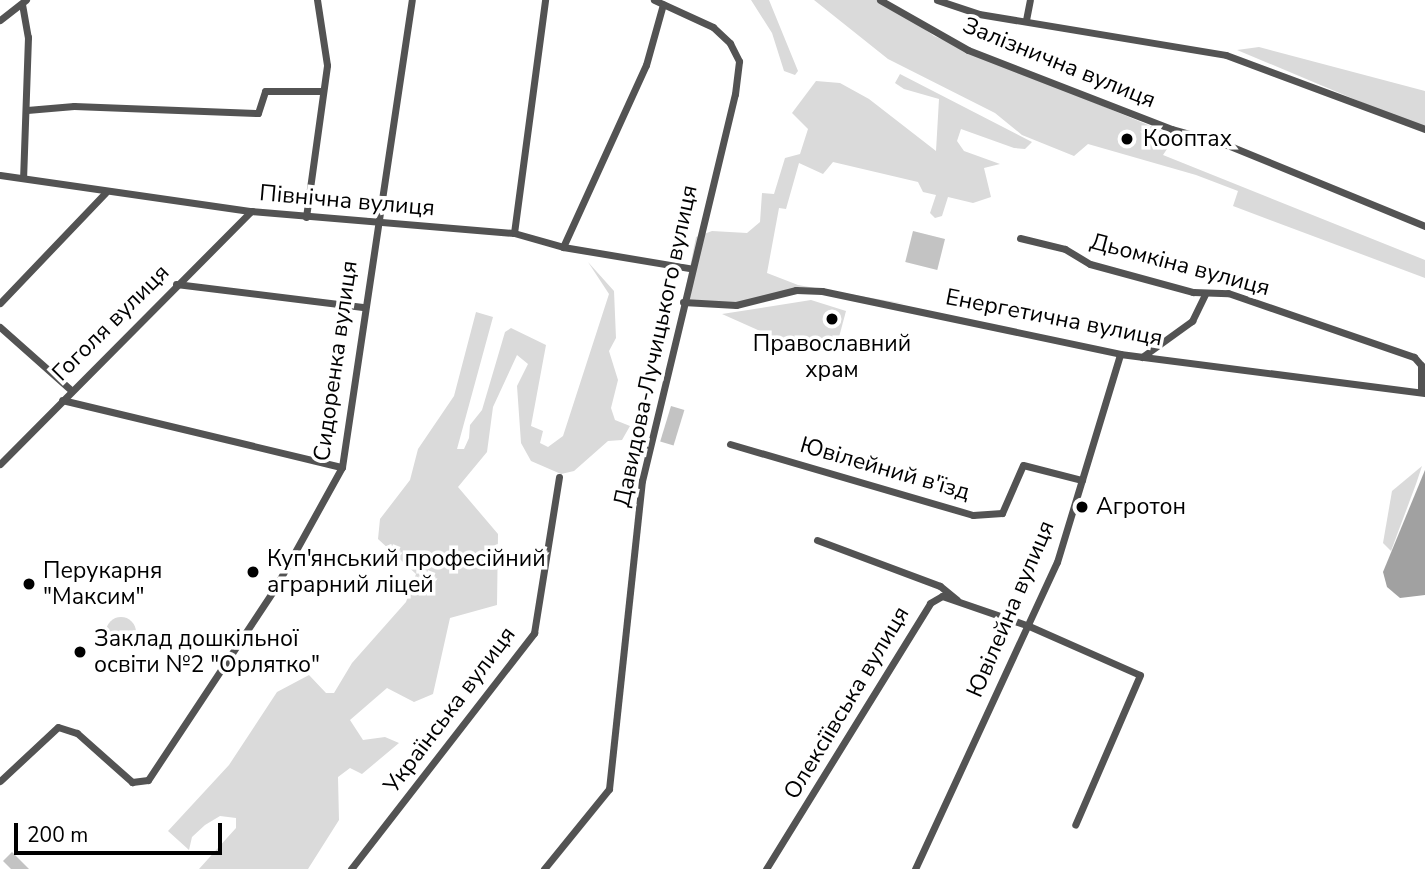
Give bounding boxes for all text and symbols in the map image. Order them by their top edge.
street label: Залізнична вулиця [959,12,1159,114]
place label: Кооптах [1143,125,1232,153]
marker: Кооптах [1117,129,1137,149]
street label: Північна вулиця [258,180,436,222]
street label: Давидова-Лучицького вулиця [608,183,704,509]
street label: Дьомкіна вулиця [1087,228,1273,302]
street label: Гоголя вулиця [47,259,175,387]
street label: Сидоренка вулиця [308,259,364,463]
street label: Енергетична вулиця [943,283,1165,353]
marker: Православний храм [824,311,840,327]
place label: Православний храм [753,330,911,384]
street label: Ювілейний в'їзд [797,432,973,506]
place label: Агротон [1096,493,1186,521]
marker: Агротон [1074,499,1090,515]
street label: Ювілейна вулиця [961,517,1061,701]
place label: Куп'янський професійний аграрний ліцей [267,545,546,599]
place label: Перукарня "Максим" [43,557,162,611]
marker: Куп'янський професійний аграрний ліцей [245,564,261,580]
marker: Перукарня "Максим" [21,576,37,592]
street label: Олексіївська вулиця [778,602,916,804]
street label: Українська вулиця [378,621,522,799]
place label: Заклад дошкільної освіти №2 "Орлятко" [94,625,320,679]
marker: Заклад дошкільної освіти №2 "Орлятко" [72,644,88,660]
scale bar [18,810,226,854]
text: 200 m [27,821,88,849]

